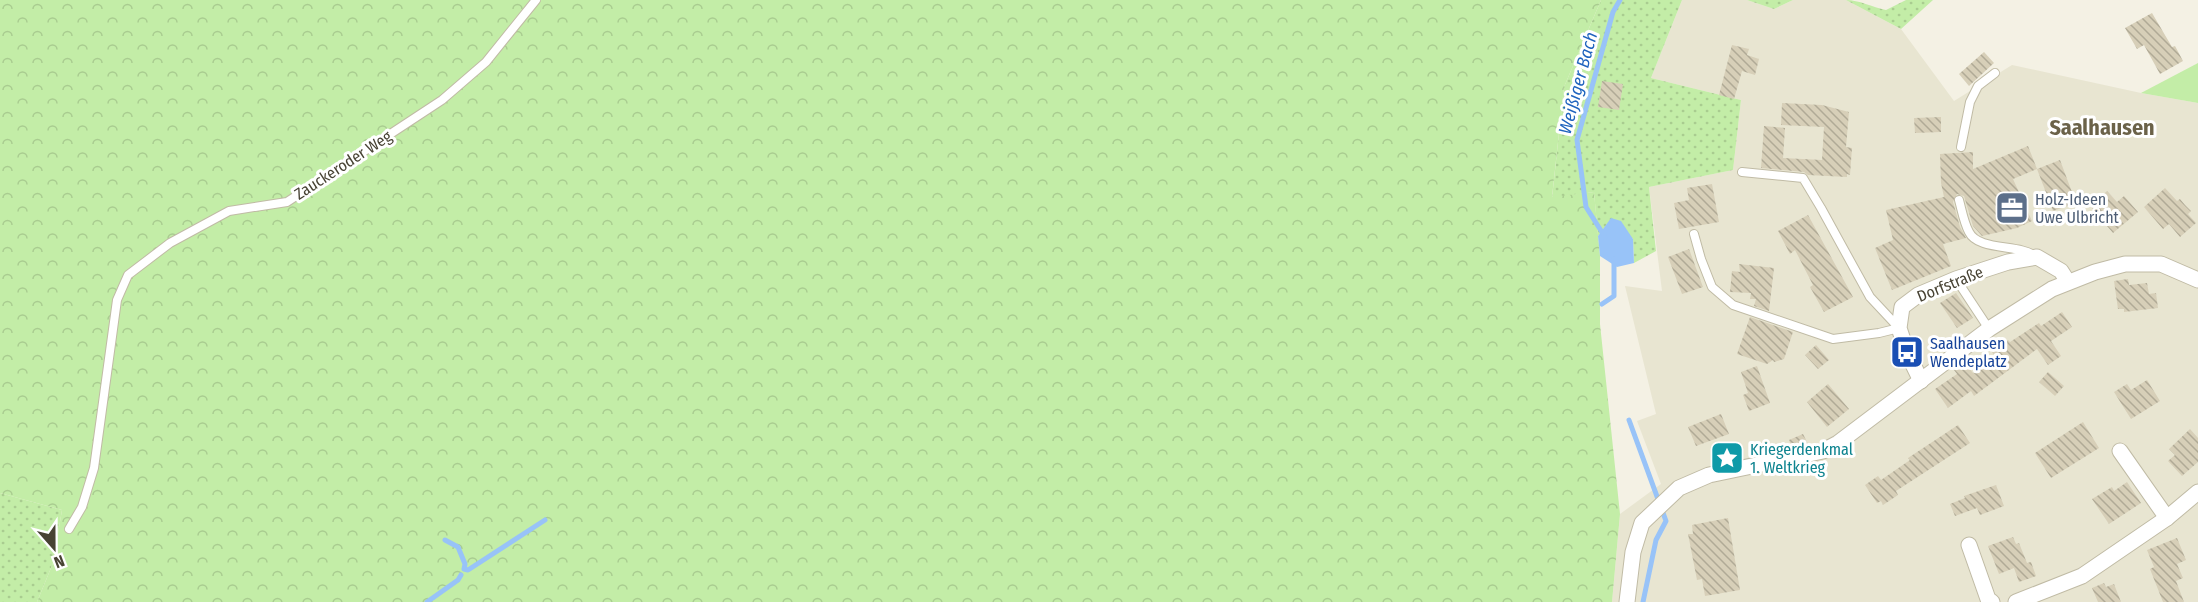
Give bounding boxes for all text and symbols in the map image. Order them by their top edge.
water label: Weißiger Bach [1554,29,1602,137]
district label: Saalhausen [2049,114,2155,141]
street label: Zauckeroder Weg [291,126,396,204]
office icon: Holz-Ideen Uwe Ulbricht [1994,190,2030,226]
place label: Holz-Ideen Uwe Ulbricht [2035,190,2120,227]
street label: Dorfstraße [1914,262,1986,306]
bus stop icon: Saalhausen Wendeplatz [1889,334,1925,370]
place label: Saalhausen Wendeplatz [1930,334,2007,371]
place icon: Kriegerdenkmal 1. Weltkrieg [1709,440,1745,476]
place label: Kriegerdenkmal 1. Weltkrieg [1750,440,1853,477]
north arrow [24,518,84,578]
text: N [51,551,67,572]

